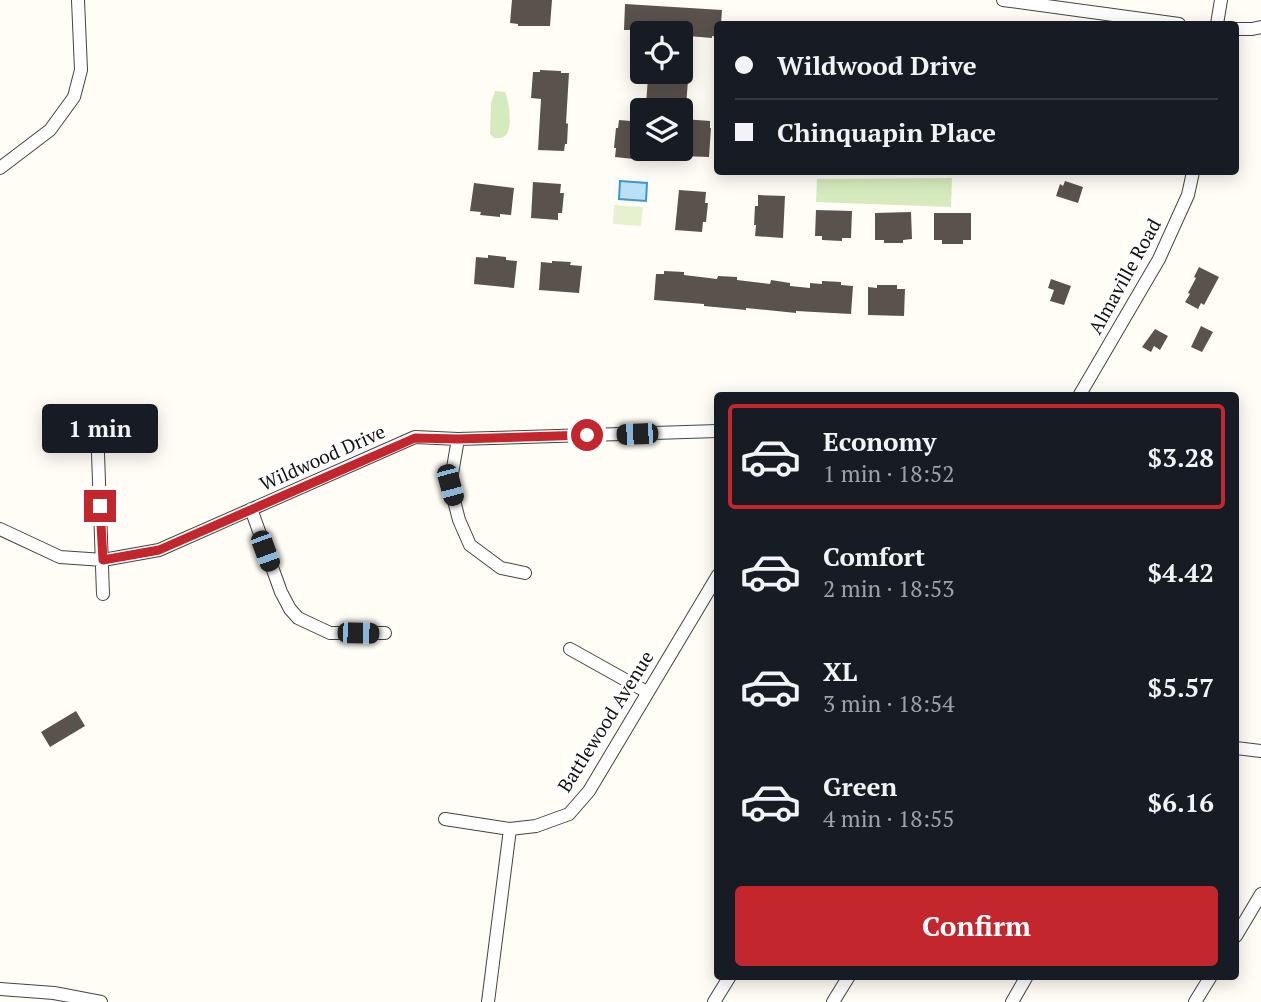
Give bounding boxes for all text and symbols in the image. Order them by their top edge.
map controls [630,21,693,161]
button: locate [630,21,693,84]
text: Wildwood Drive [777,48,977,82]
button: layers [630,98,693,161]
text: Chinquapin Place [777,115,996,149]
street label: Almaville Road [1082,214,1166,338]
callout: 1 min [42,405,158,454]
text: 1 min [69,413,131,444]
street label: Wildwood Drive [255,418,389,496]
route start [571,419,603,451]
car [616,423,659,445]
text: Economy [823,424,936,458]
icon: car [739,425,802,488]
text: $3.28 [1148,440,1214,474]
text: 1 min · 18:52 [823,458,955,489]
car [435,462,466,508]
route end [84,490,116,522]
car [248,528,283,574]
text: Comfort [823,539,925,573]
icon: car [739,540,802,603]
text: $4.42 [1148,555,1214,589]
text: 2 min · 18:53 [823,573,955,604]
car [337,622,380,644]
street label: Battlewood Avenue [551,646,659,796]
text: XL [823,654,857,688]
icon: car [739,655,802,718]
text: $5.57 [1148,670,1214,704]
text: 3 min · 18:54 [823,688,955,719]
text: Green [823,769,897,803]
icon: car [739,770,802,833]
text: $6.16 [1148,785,1214,819]
text: 4 min · 18:55 [823,803,955,834]
button: Confirm [735,886,1218,966]

